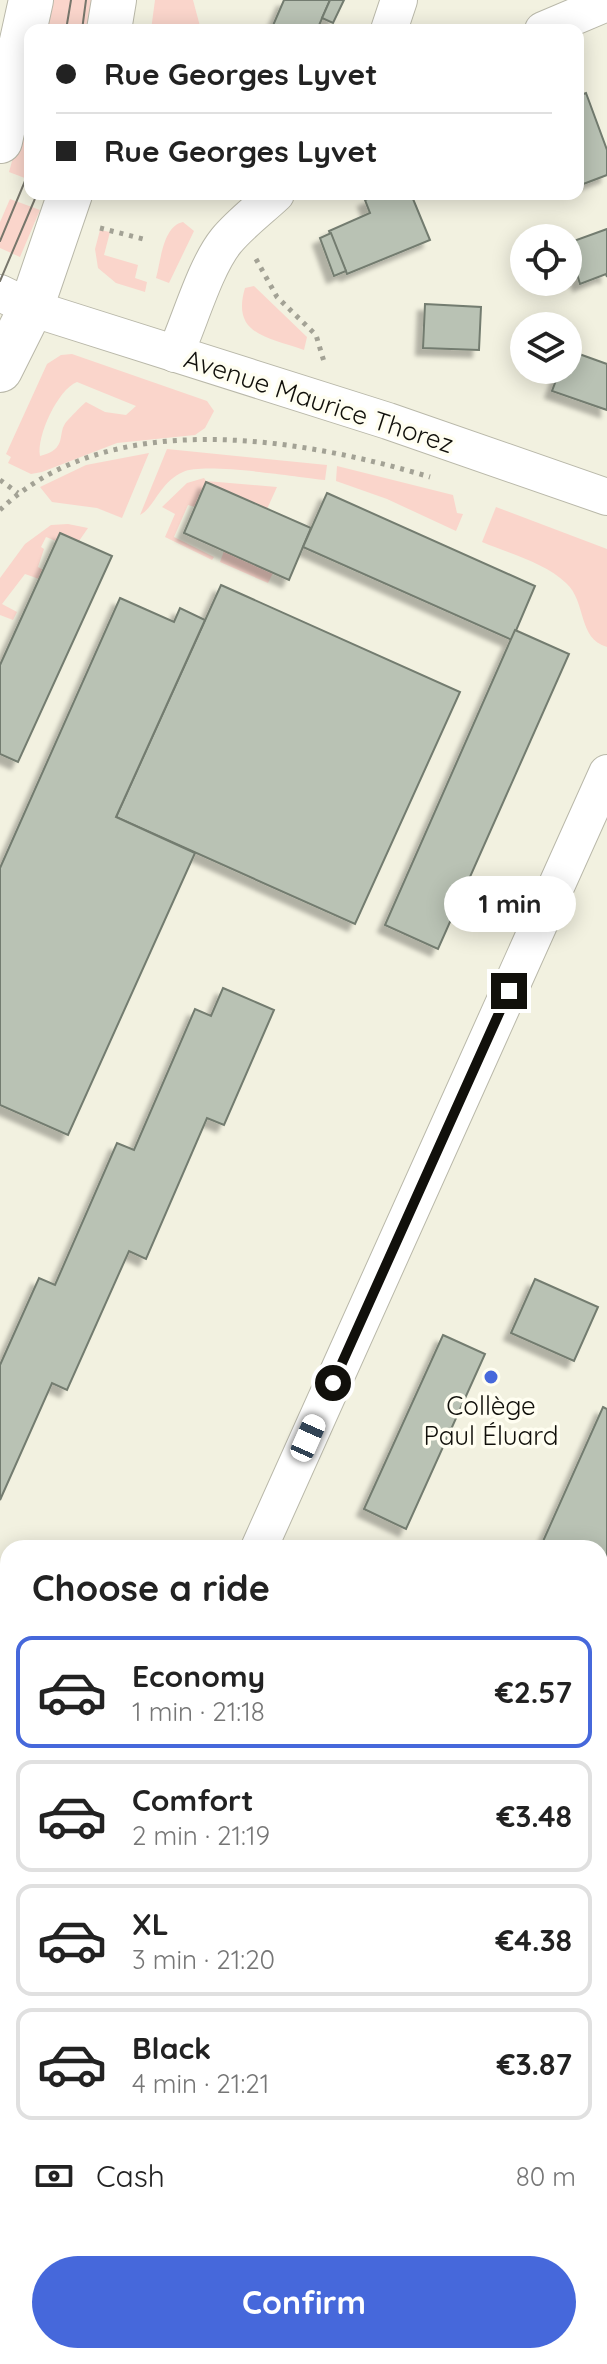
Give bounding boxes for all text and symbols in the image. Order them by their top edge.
text: Rue Georges Lyvet [104,55,377,93]
text: Rue Georges Lyvet [104,132,377,170]
map controls [510,224,582,384]
button: locate [510,224,582,296]
button: layers [510,312,582,384]
street label: Avenue Maurice Thorez [180,342,458,460]
callout: 1 min [443,875,575,931]
text: 1 min [479,887,542,920]
route end [491,973,527,1009]
route start [315,1365,351,1401]
marker: Collège Paul Éluard [482,1368,500,1386]
place label: Collège Paul Éluard [423,1389,559,1452]
car [287,1411,329,1465]
text: Choose a ride [32,1565,270,1610]
icon: car [36,1656,108,1728]
text: Economy [132,1657,265,1695]
text: €2.57 [495,1673,572,1711]
text: 1 min · 21:18 [132,1695,265,1728]
icon: car [36,1780,108,1852]
text: Comfort [132,1781,253,1819]
text: €3.48 [496,1797,572,1835]
text: 2 min · 21:19 [132,1819,270,1852]
icon: car [36,1904,108,1976]
text: XL [132,1905,169,1943]
text: €4.38 [496,1921,572,1959]
text: 3 min · 21:20 [132,1943,275,1976]
icon: car [36,2028,108,2100]
text: Black [132,2029,211,2067]
text: €3.87 [497,2045,572,2083]
text: 4 min · 21:21 [132,2067,269,2100]
icon: cash [32,2154,76,2198]
text: Cash [96,2157,165,2195]
text: 80 m [516,2160,576,2193]
button: Confirm [32,2256,576,2348]

